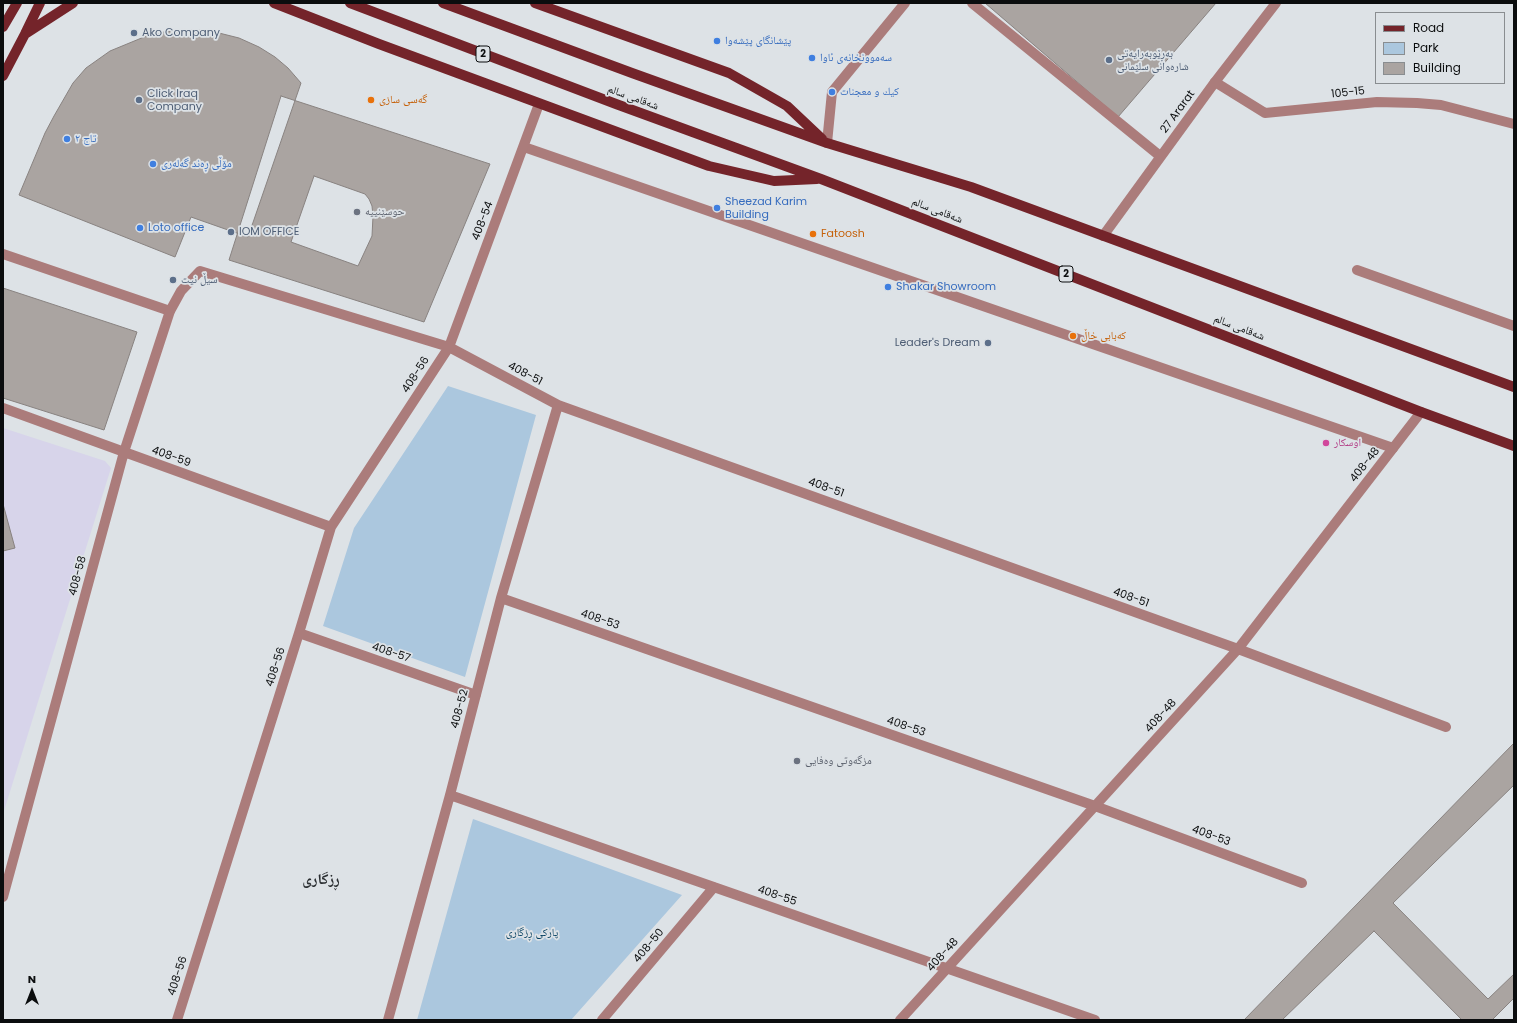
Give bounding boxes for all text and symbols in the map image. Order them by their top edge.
legend [1375,12,1505,84]
text: Road [1413,19,1444,36]
place label: Ako Company [142,26,220,40]
marker: Ako Company [129,28,139,38]
place label: پێشانگای پێشەوا [725,34,791,48]
marker: پێشانگای پێشەوا [712,36,722,46]
text: Park [1413,39,1439,56]
road number: 2 [476,46,490,62]
place label: بەڕێوبەرایەتی شارەوانی سلێمانی [1117,47,1189,73]
place label: سەموونخانەی ئاوا [820,51,892,65]
marker: سەموونخانەی ئاوا [807,53,817,63]
marker: بەڕێوبەرایەتی شارەوانی سلێمانی [1104,55,1114,65]
text: Building [1413,59,1461,76]
street label: شەقامی سالم [606,83,660,113]
place label: كيك و معجنات [840,85,899,99]
street label: 105-15 [1330,85,1366,101]
place label: Click Iraq Company [147,87,202,113]
marker: كيك و معجنات [827,87,837,97]
street label: 27 Ararat [1158,88,1198,136]
place label: گەسی سازی [379,93,427,107]
marker: Click Iraq Company [134,95,144,105]
marker: گەسی سازی [366,95,376,105]
place label: تاج ٢ [75,132,96,146]
marker: تاج ٢ [62,134,72,144]
place label: مۆڵی ڕەند گەلەری [161,157,232,171]
marker: مۆڵی ڕەند گەلەری [148,159,158,169]
place label: Sheezad Karim Building [725,195,807,221]
street label: شەقامی سالم [910,195,964,227]
street label: 408-54 [470,200,496,242]
marker: Sheezad Karim Building [712,203,722,213]
place label: حوسێنییە [365,205,404,219]
marker: حوسێنییە [352,207,362,217]
place label: Loto office [148,221,204,235]
marker: Loto office [135,223,145,233]
place label: IOM OFFICE [239,225,299,239]
marker: IOM OFFICE [226,227,236,237]
place label: Fatoosh [821,227,865,241]
marker: Fatoosh [808,229,818,239]
road number: 2 [1059,266,1073,282]
place label: سیڵ نیت [181,273,218,287]
marker: سیڵ نیت [168,275,178,285]
place label: Shakar Showroom [896,280,996,294]
marker: Shakar Showroom [883,282,893,292]
street label: شەقامی سالم [1212,312,1266,344]
place label: کەبابی خاڵ [1081,329,1126,343]
marker: کەبابی خاڵ [1068,331,1078,341]
place label: Leader's Dream [895,336,980,350]
marker: Leader's Dream [983,338,993,348]
street label: 408-56 [399,354,433,396]
street label: 408-51 [505,359,545,389]
place label: اوسكار [1334,436,1361,450]
marker: اوسكار [1321,438,1331,448]
street label: 408-59 [150,444,192,470]
street label: 408-48 [1347,445,1383,485]
street label: 408-51 [806,475,846,501]
street label: 408-58 [66,555,90,597]
street label: 408-51 [1111,585,1151,611]
street label: 408-53 [579,607,621,633]
street label: 408-57 [370,640,412,666]
street label: 408-56 [263,646,289,688]
street label: 408-52 [448,688,472,730]
street label: 408-48 [1142,696,1180,736]
street label: 408-53 [885,714,927,740]
place label: مزگەوتی وەفایی [805,754,872,768]
marker: مزگەوتی وەفایی [792,756,802,766]
street label: 408-53 [1190,823,1232,849]
district label: ڕزگاری [302,871,340,889]
street label: 408-55 [756,883,798,909]
park label: پارکی ڕزگاری [506,926,558,940]
street label: 408-50 [631,926,667,966]
street label: 408-48 [924,935,962,975]
street label: 408-56 [165,955,191,997]
north arrow [12,971,52,1011]
text: N [28,971,36,987]

